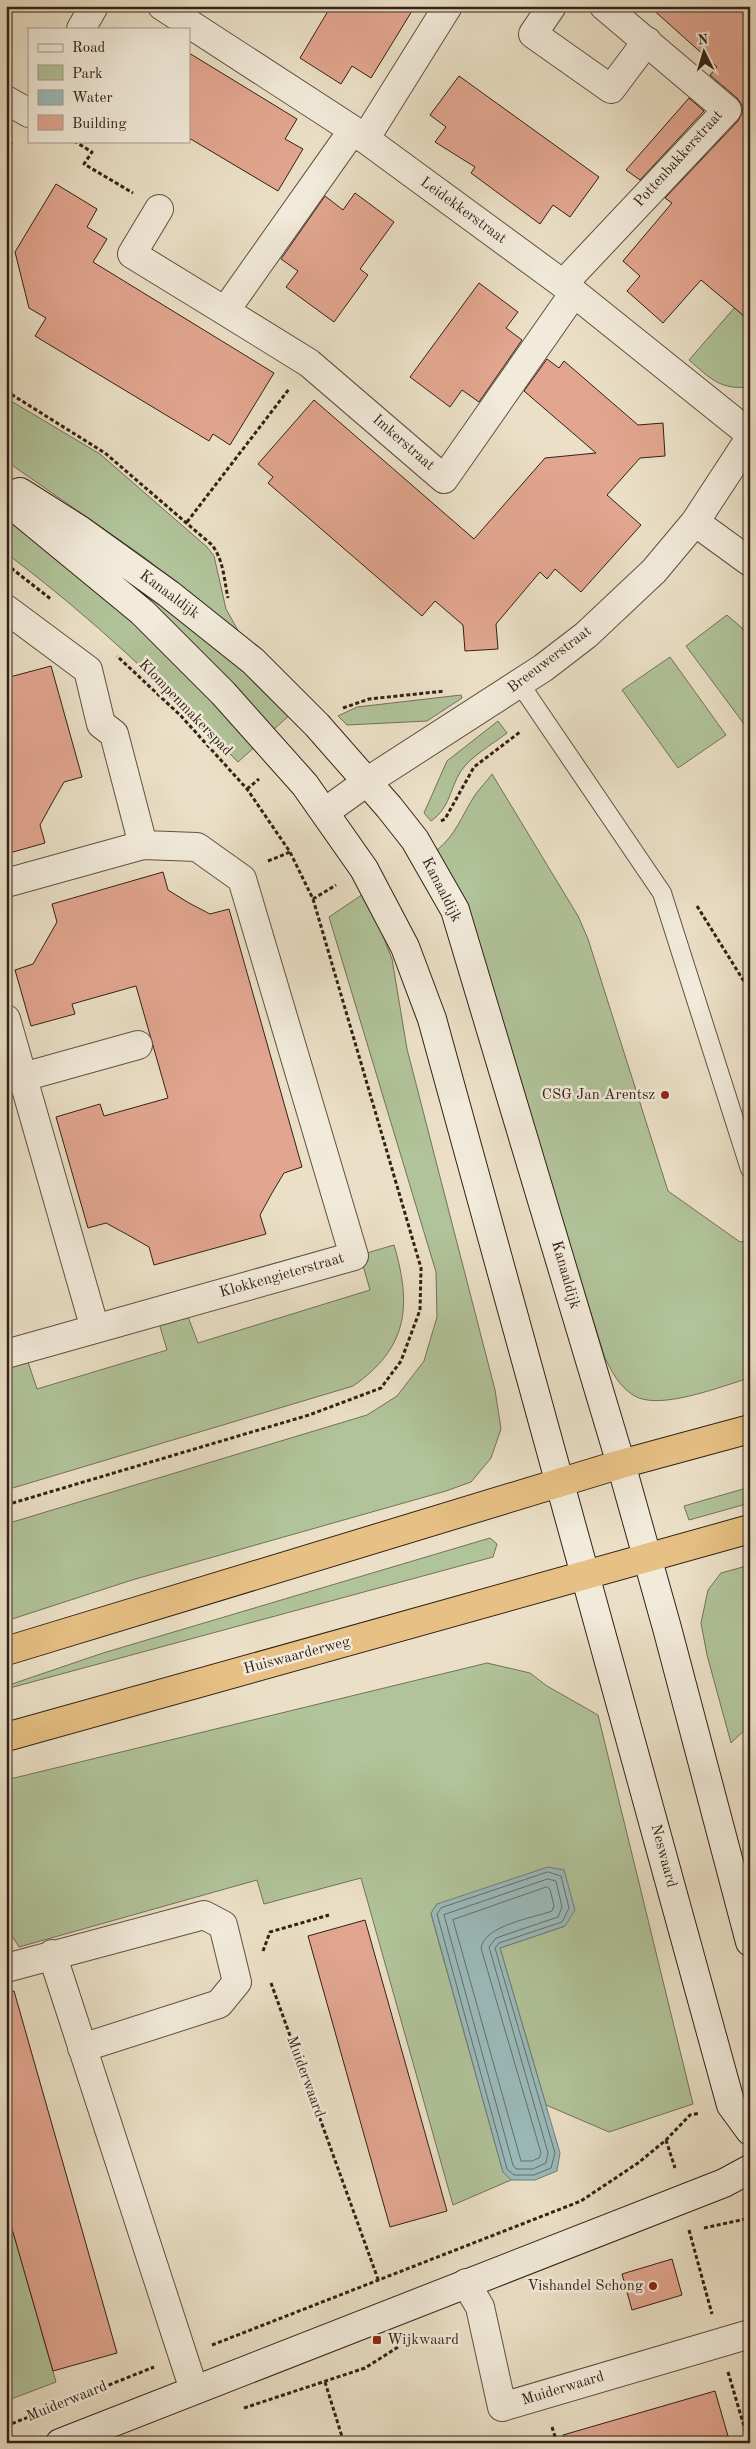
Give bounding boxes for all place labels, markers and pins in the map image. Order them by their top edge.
place label: CSG Jan Arentsz [542,1088,655,1103]
marker: CSG Jan Arentsz [659,1089,671,1101]
place label: Vishandel Schong [527,2279,643,2294]
marker: Vishandel Schong [647,2280,659,2292]
place label: Wijkwaard [387,2333,459,2348]
marker: Wijkwaard [371,2334,383,2346]

